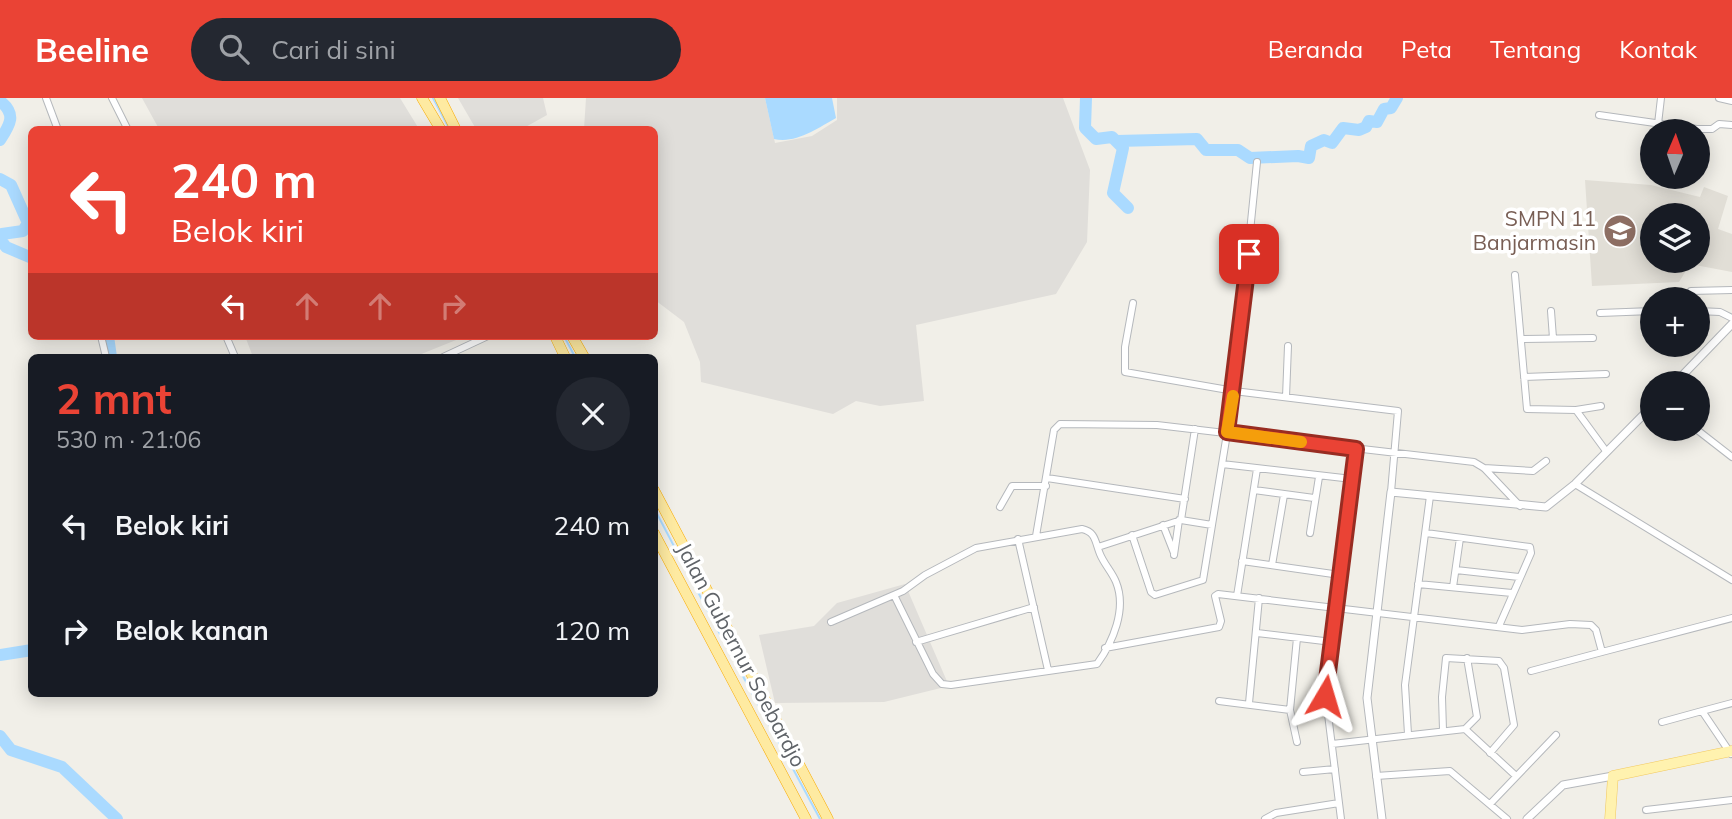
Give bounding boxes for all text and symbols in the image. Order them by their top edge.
search box [191,18,681,81]
text: Beeline [35,29,149,70]
icon: search [215,30,253,68]
text: Cari di sini [271,33,396,66]
text: Beranda [1268,34,1363,64]
text: Peta [1401,34,1452,64]
text: Tentang [1490,34,1581,64]
text: Kontak [1619,34,1697,64]
north arrow [1640,119,1710,189]
map controls [1640,119,1710,441]
text: 240 m [171,149,317,210]
icon: left [56,154,147,245]
button: layers [1640,203,1710,273]
place label: SMPN 11 Banjarmasin [1473,205,1596,255]
text: Belok kiri [171,210,304,250]
school or university icon: SMPN 11 Banjarmasin [1601,212,1639,250]
pin [1219,224,1279,284]
icon: arrive [1230,235,1268,273]
icon: left [215,287,253,325]
icon: ahead [288,287,326,325]
icon: ahead [361,287,399,325]
icon: right [434,287,472,325]
button: + [1640,287,1710,357]
button: − [1640,371,1710,441]
text: 2 mnt [56,372,172,425]
button: close [556,377,630,451]
text: 530 m · 21:06 [56,425,201,454]
icon: left [56,507,94,545]
text: Belok kiri [115,509,229,542]
text: 240 m [554,509,630,542]
street label: Jalan Gubernur Soebardjo [672,538,812,771]
icon: right [56,612,94,650]
text: Belok kanan [115,614,269,647]
text: 120 m [554,614,630,647]
position arrow [1288,659,1362,733]

